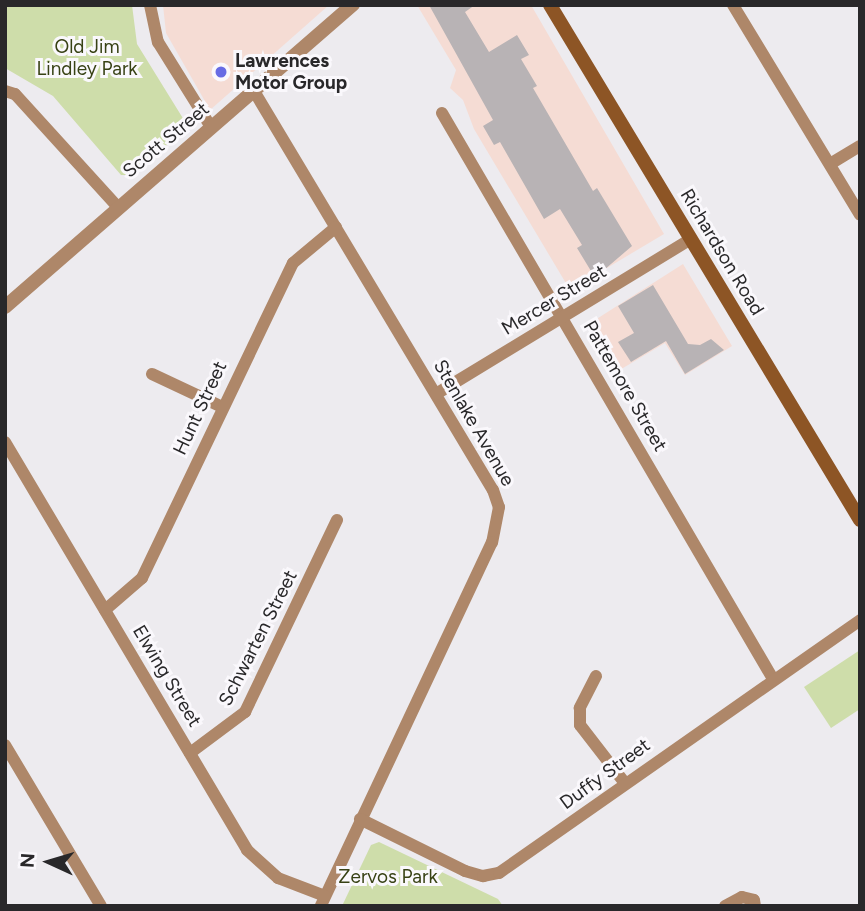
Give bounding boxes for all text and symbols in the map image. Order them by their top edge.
park label: Old Jim Lindley Park [36,36,138,80]
place label: Lawrences Motor Group [235,50,347,94]
marker: Lawrences Motor Group [213,64,229,80]
street label: Scott Street [118,97,214,183]
street label: Richardson Road [675,185,769,319]
street label: Mercer Street [498,260,610,340]
street label: Pattemore Street [578,317,672,455]
street label: Stenlake Avenue [429,356,519,490]
street label: Hunt Street [168,358,232,458]
street label: Schwarten Street [214,566,302,710]
street label: Elwing Street [128,621,206,731]
street label: Duffy Street [556,734,654,814]
north arrow [14,827,84,897]
text: N [16,852,40,869]
park label: Zervos Park [338,866,438,888]

